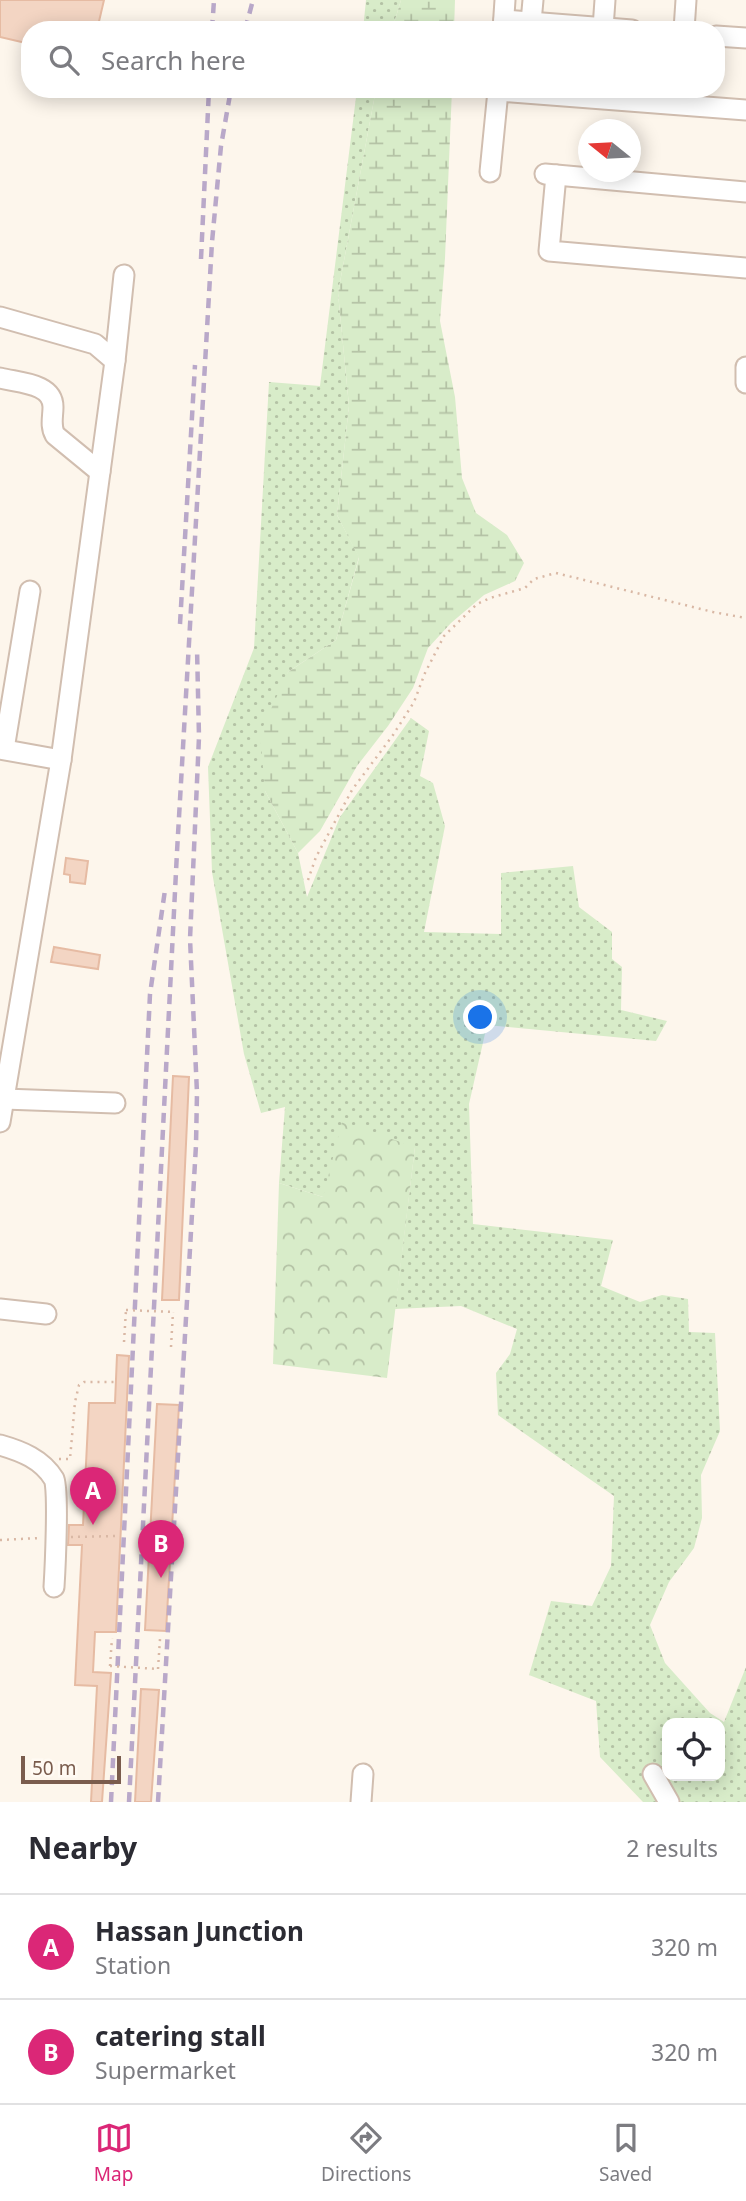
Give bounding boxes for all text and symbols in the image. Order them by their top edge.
search box [21,21,725,98]
icon: search [45,41,83,79]
text: Search here [101,42,246,78]
north arrow [578,119,641,182]
your location [463,1000,497,1034]
pin: A [70,1467,116,1525]
pin: B [138,1520,184,1578]
map controls [662,1718,725,1781]
button: locate [662,1718,725,1781]
scale bar [21,1753,121,1785]
text: 50 m [32,1755,76,1781]
text: Nearby [28,1827,137,1868]
text: 2 results [626,1832,718,1864]
text: Hassan Junction [95,1913,304,1949]
text: A [43,1931,59,1963]
text: 320 m [651,1931,718,1963]
text: Station [95,1949,171,1981]
text: catering stall [95,2018,266,2054]
text: B [43,2036,59,2068]
text: 320 m [651,2036,718,2068]
text: Supermarket [95,2054,236,2086]
tab: Map [94,2119,133,2187]
tab: Directions [321,2119,411,2187]
tab: Saved [599,2119,652,2187]

